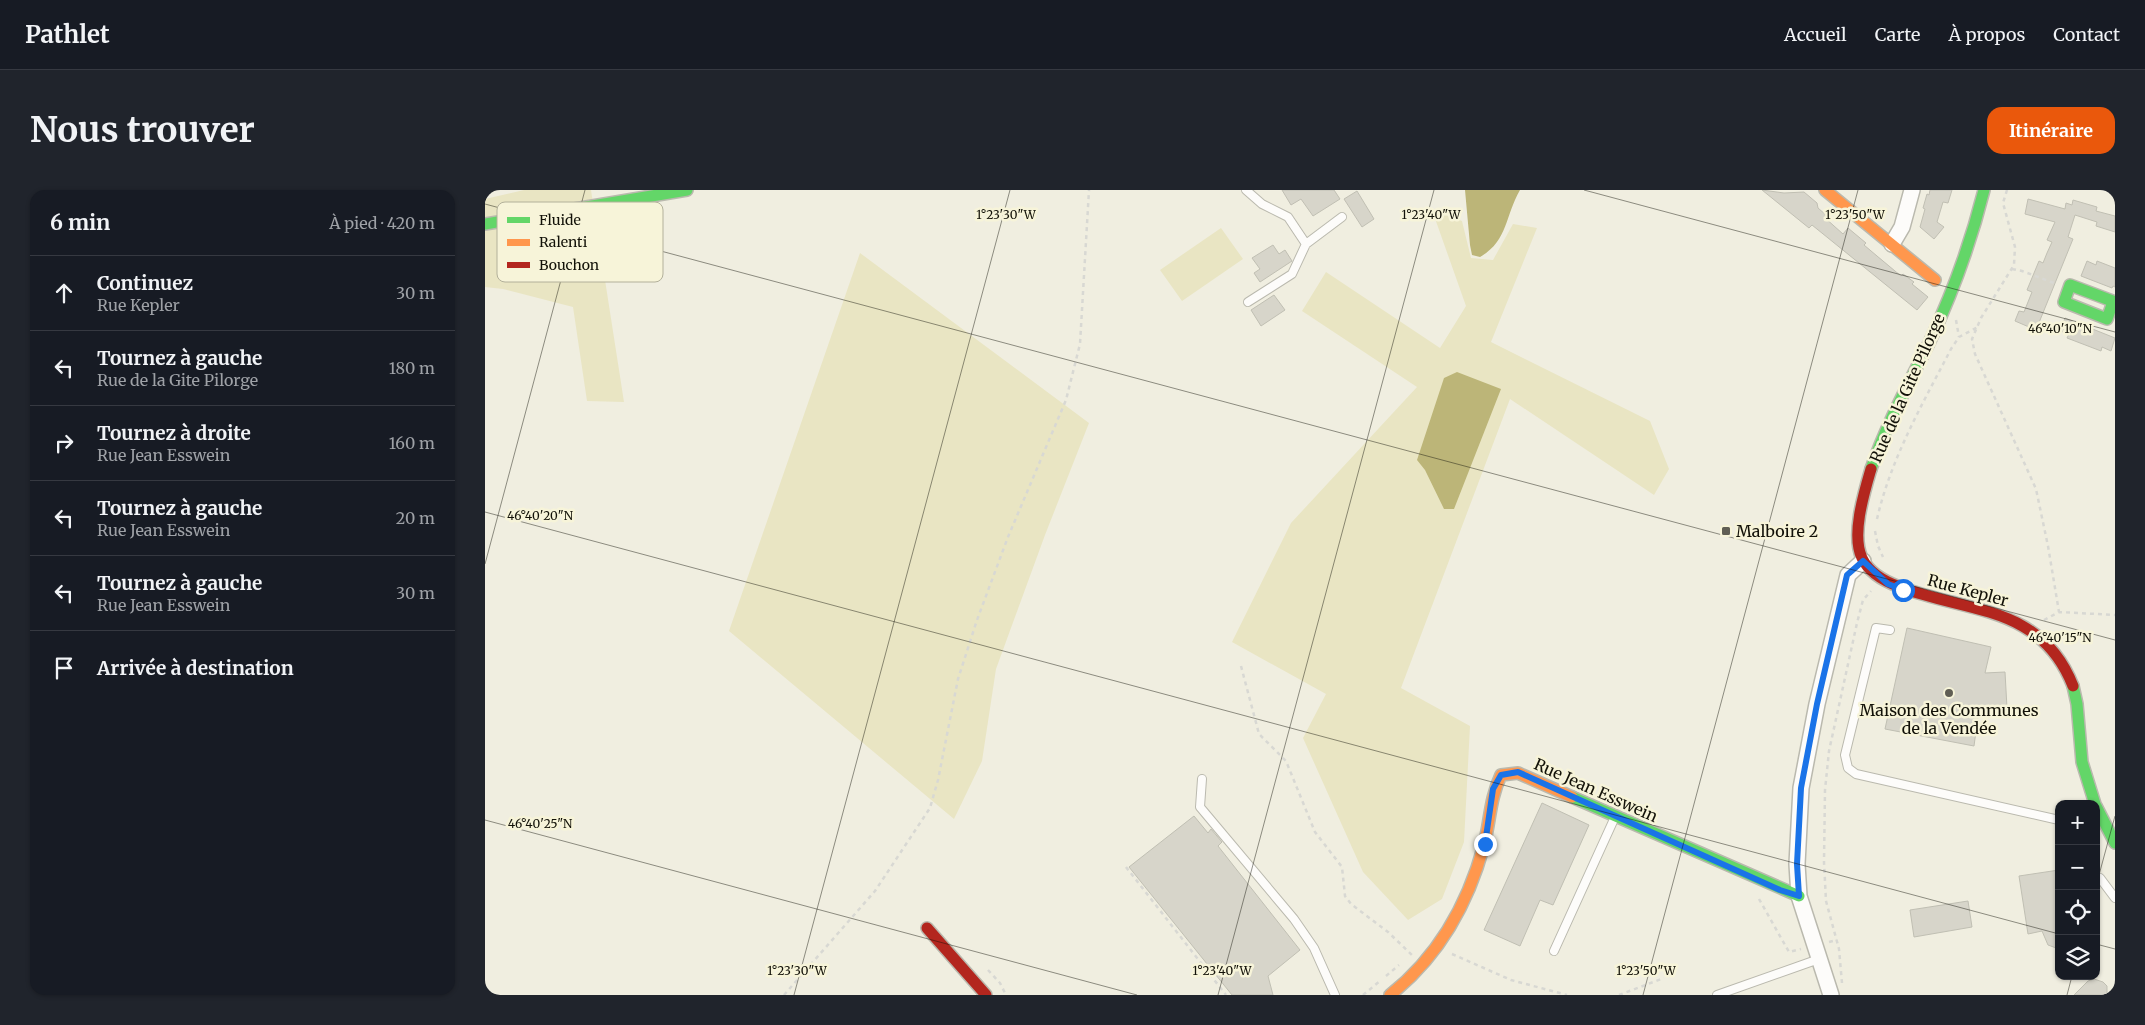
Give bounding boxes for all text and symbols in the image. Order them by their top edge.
text: Pathlet [25,19,110,50]
text: Accueil [1784,23,1847,46]
text: Carte [1875,23,1920,46]
text: À propos [1948,23,2025,46]
text: Contact [2053,23,2120,46]
button: Itinéraire [1987,107,2115,154]
text: Nous trouver [30,108,255,152]
legend [497,202,663,282]
text: 1°23'30"W [976,207,1037,222]
text: 1°23'40"W [1402,207,1461,222]
text: 1°23'50"W [1825,207,1886,222]
text: 6 min [50,209,110,236]
text: Fluide [539,211,581,229]
text: À pied · 420 m [329,213,435,233]
text: Ralenti [539,233,588,251]
text: Bouchon [539,256,599,274]
text: Continuez [97,271,193,295]
icon: ahead [50,279,78,307]
text: 30 m [396,283,435,303]
text: Rue Kepler [97,295,180,315]
street label: Rue de la Gite Pilorge [1865,310,1949,466]
text: 46°40'10"N [2028,321,2093,336]
text: Tournez à gauche [97,346,262,370]
icon: left [50,354,78,382]
text: 180 m [389,358,435,378]
text: Rue de la Gite Pilorge [97,370,258,390]
text: Tournez à droite [97,421,251,445]
icon: right [50,429,78,457]
text: 160 m [389,433,435,453]
text: Rue Jean Esswein [97,445,230,465]
text: Tournez à gauche [97,496,262,520]
icon: left [50,504,78,532]
text: 20 m [396,508,435,528]
text: 46°40'20"N [507,508,574,523]
text: Rue Jean Esswein [97,520,230,540]
place label: Malboire 2 [1736,521,1818,541]
marker: Malboire 2 [1720,525,1732,537]
street label: Rue Kepler [1925,570,2011,610]
text: Tournez à gauche [97,571,262,595]
icon: left [50,579,78,607]
route start [1892,579,1915,602]
text: 30 m [396,583,435,603]
text: Rue Jean Esswein [97,595,230,615]
text: 46°40'15"N [2028,630,2092,645]
icon: arrive [50,654,78,682]
text: Arrivée à destination [97,656,294,680]
marker: Maison des Communes de la Vendée [1943,687,1955,699]
place label: Maison des Communes de la Vendée [1860,700,2039,738]
street label: Rue Jean Esswein [1531,754,1661,826]
map controls [2055,800,2100,980]
button: + [2055,800,2100,845]
text: 46°40'25"N [508,816,573,831]
route end [1474,833,1497,856]
button: − [2055,845,2100,890]
button: locate [2055,890,2100,935]
button: layers [2055,935,2100,980]
text: 1°23'30"W [767,963,828,978]
text: 1°23'40"W [1193,963,1252,978]
text: 1°23'50"W [1616,963,1677,978]

